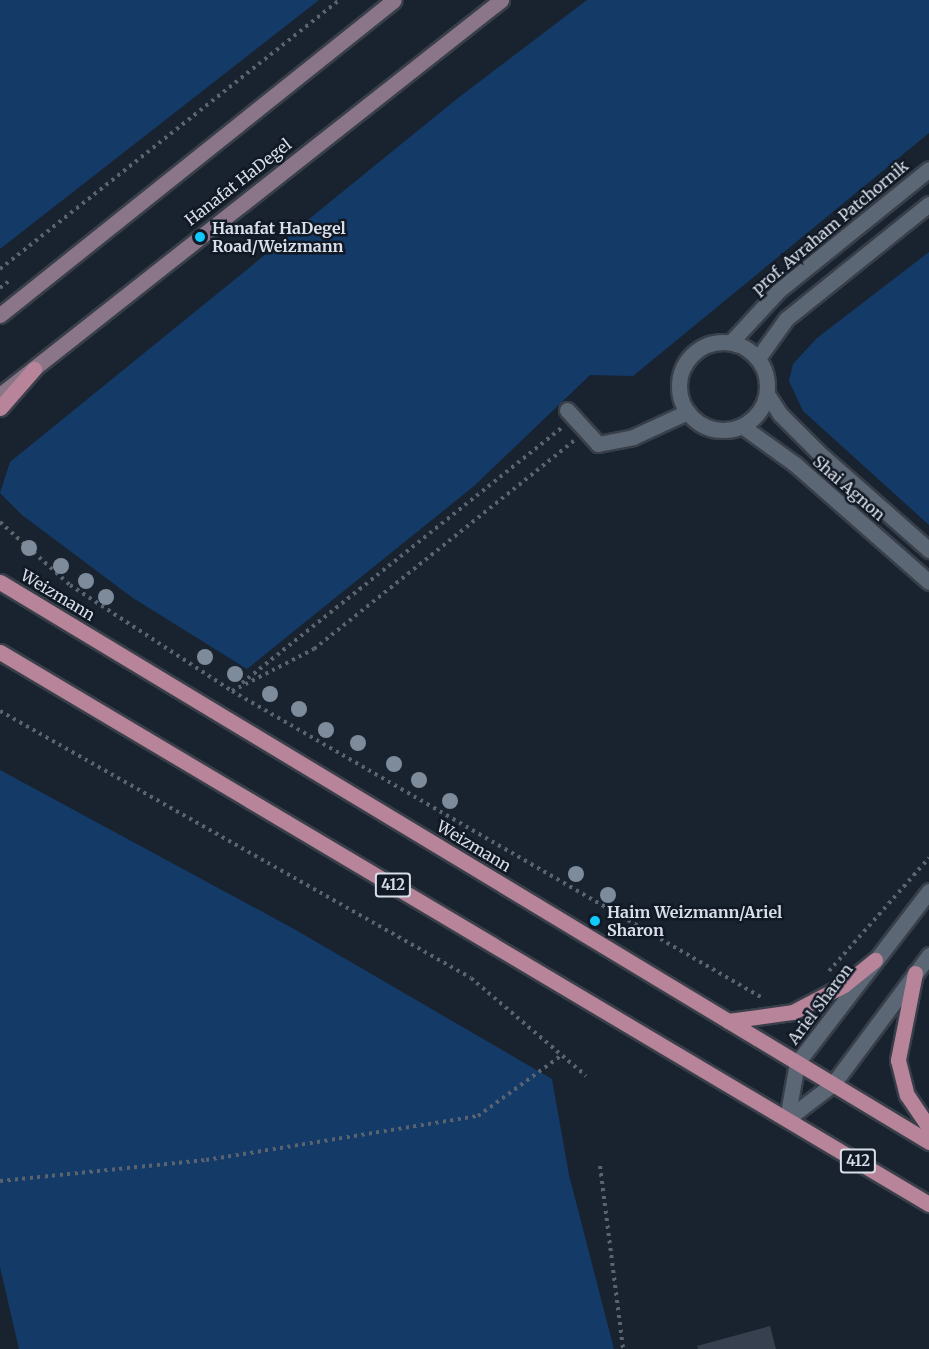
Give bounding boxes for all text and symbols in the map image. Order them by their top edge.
street label: Hanafat HaDegel [181,134,295,230]
street label: prof. Avraham Patchornik [748,156,912,298]
place label: Hanafat HaDegel Road/Weizmann [212,218,346,256]
marker: Hanafat HaDegel Road/Weizmann [193,230,207,244]
street label: Shai Agnon [809,451,889,525]
street label: Weizmann [17,565,99,625]
street label: Weizmann [433,816,515,876]
road number: 412 [374,873,412,897]
place label: Haim Weizmann/Ariel Sharon [607,902,782,940]
marker: Haim Weizmann/Ariel Sharon [588,914,602,928]
street label: Ariel Sharon [783,960,857,1048]
road number: 412 [838,1149,878,1173]

